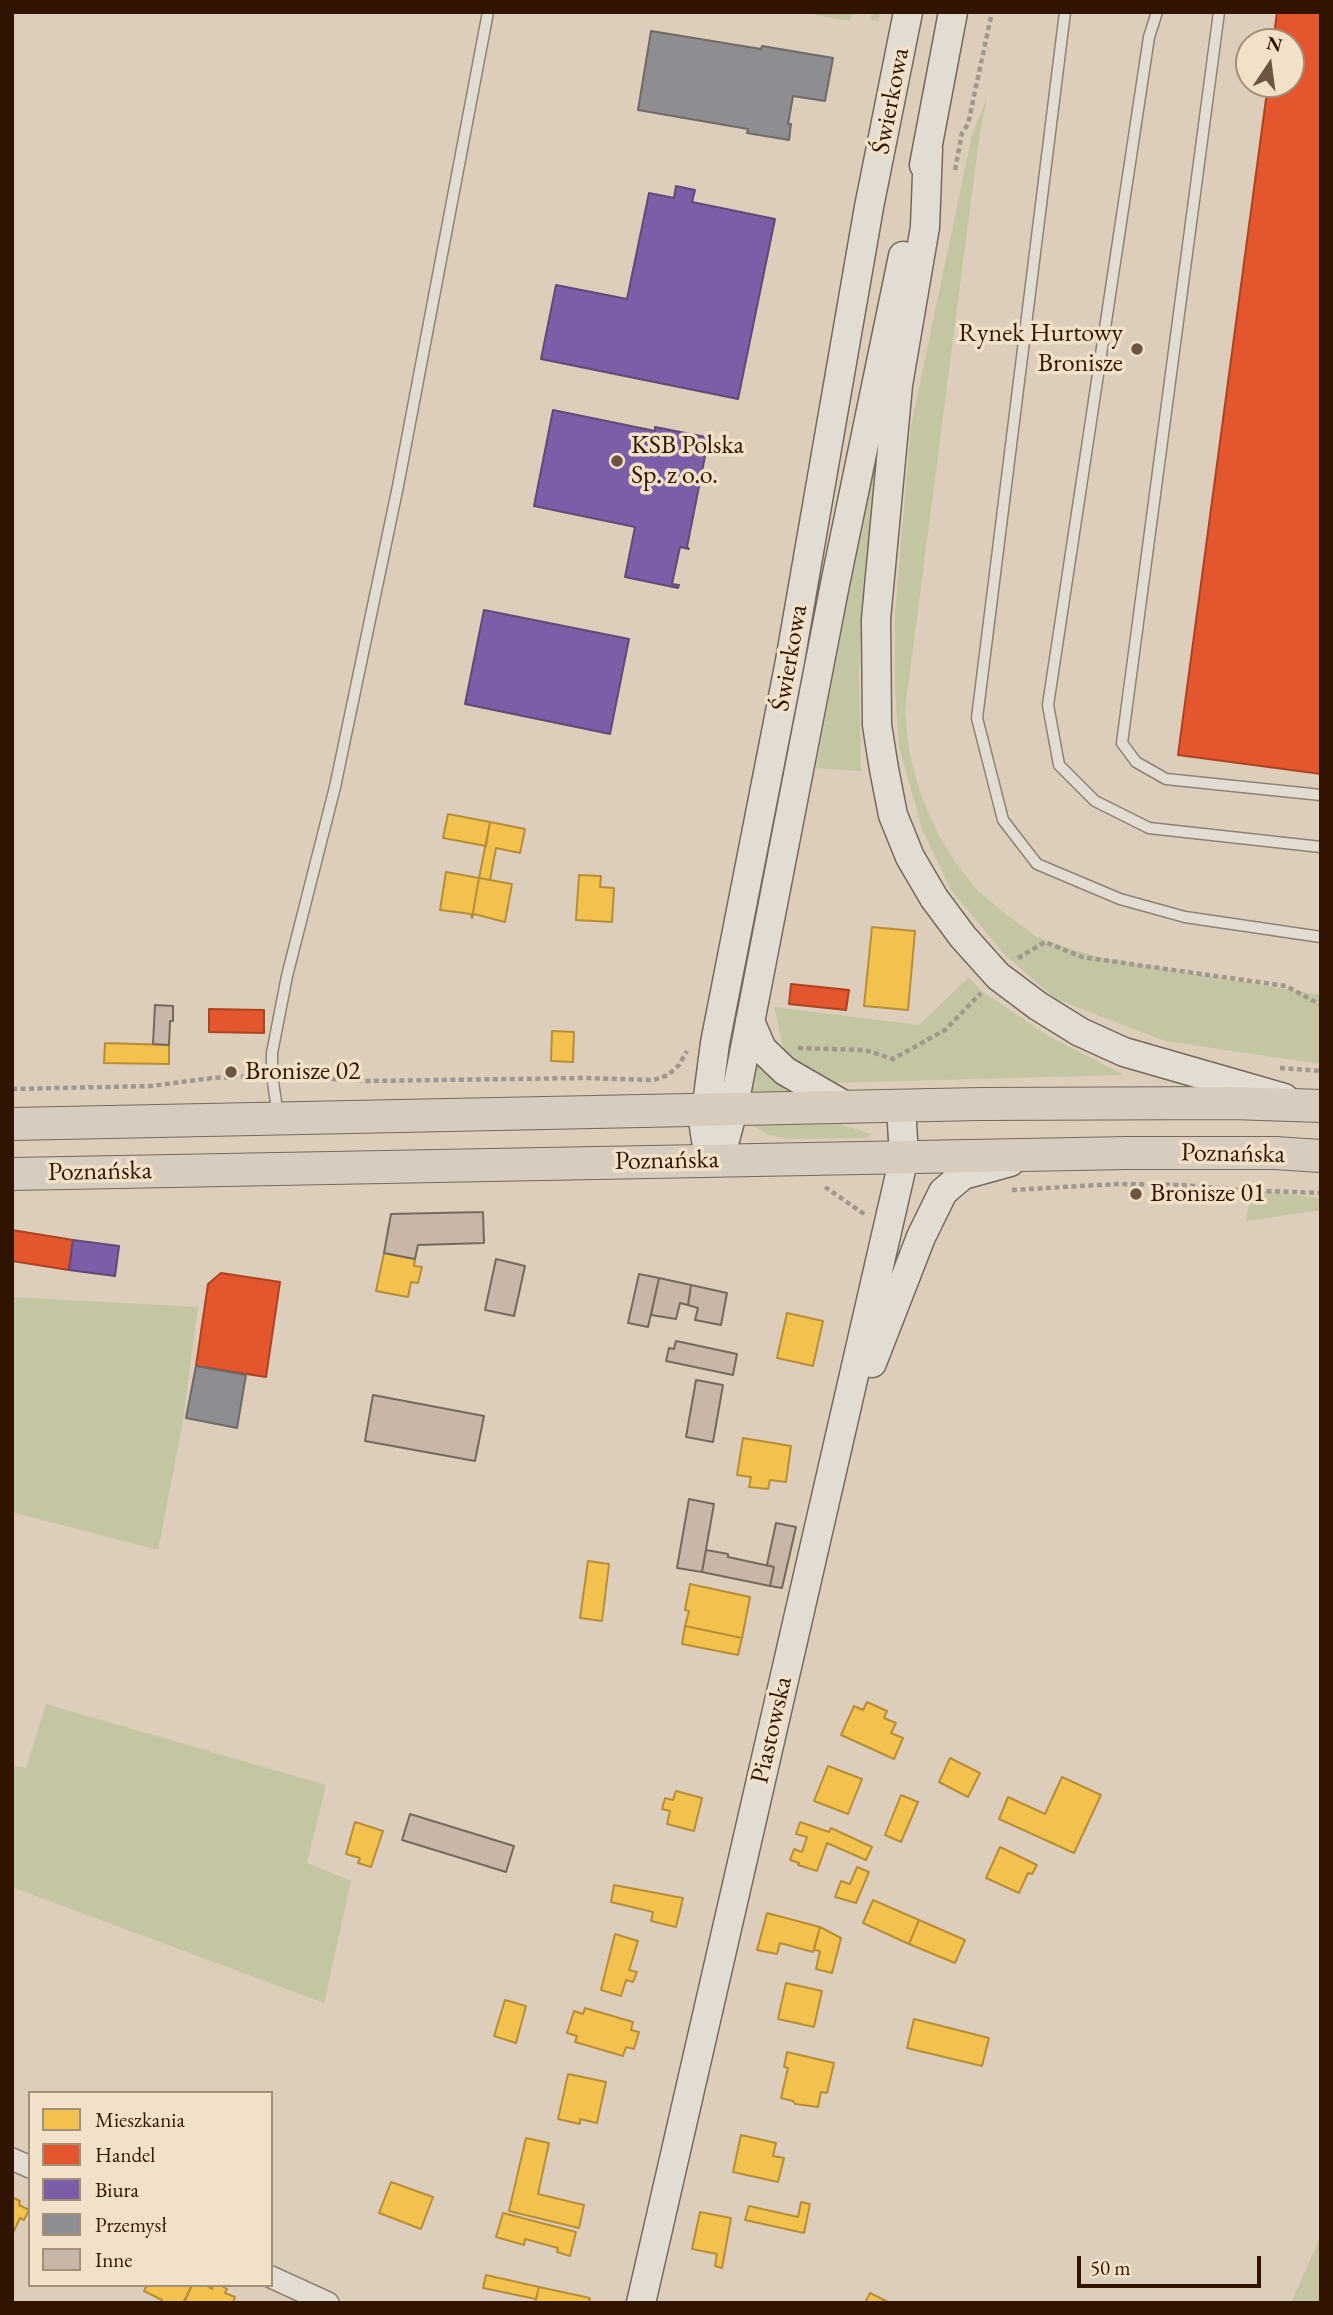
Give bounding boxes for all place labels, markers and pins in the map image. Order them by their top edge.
place label: Rynek Hurtowy Bronisze [959,318,1123,380]
marker: Rynek Hurtowy Bronisze [1129,341,1145,357]
place label: KSB Polska Sp. z o.o. [631,430,744,492]
marker: KSB Polska Sp. z o.o. [609,453,625,469]
place label: Bronisze 02 [245,1056,360,1088]
marker: Bronisze 02 [223,1064,239,1080]
place label: Bronisze 01 [1150,1178,1265,1210]
marker: Bronisze 01 [1128,1186,1144,1202]

